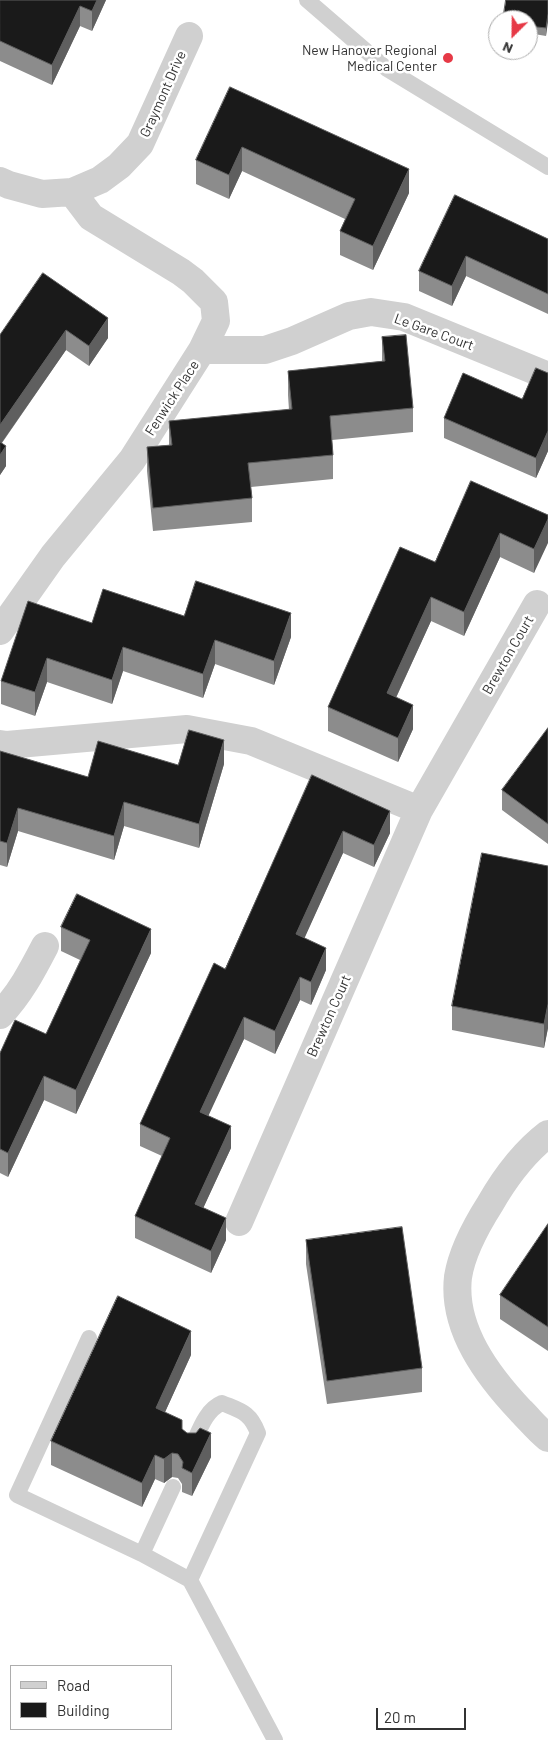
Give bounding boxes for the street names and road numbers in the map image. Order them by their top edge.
street label: Graymont Drive [136,48,190,140]
street label: Le Gare Court [392,310,476,354]
street label: Fenwick Place [141,357,203,439]
street label: Brewton Court [479,613,537,697]
street label: Brewton Court [303,972,355,1060]

